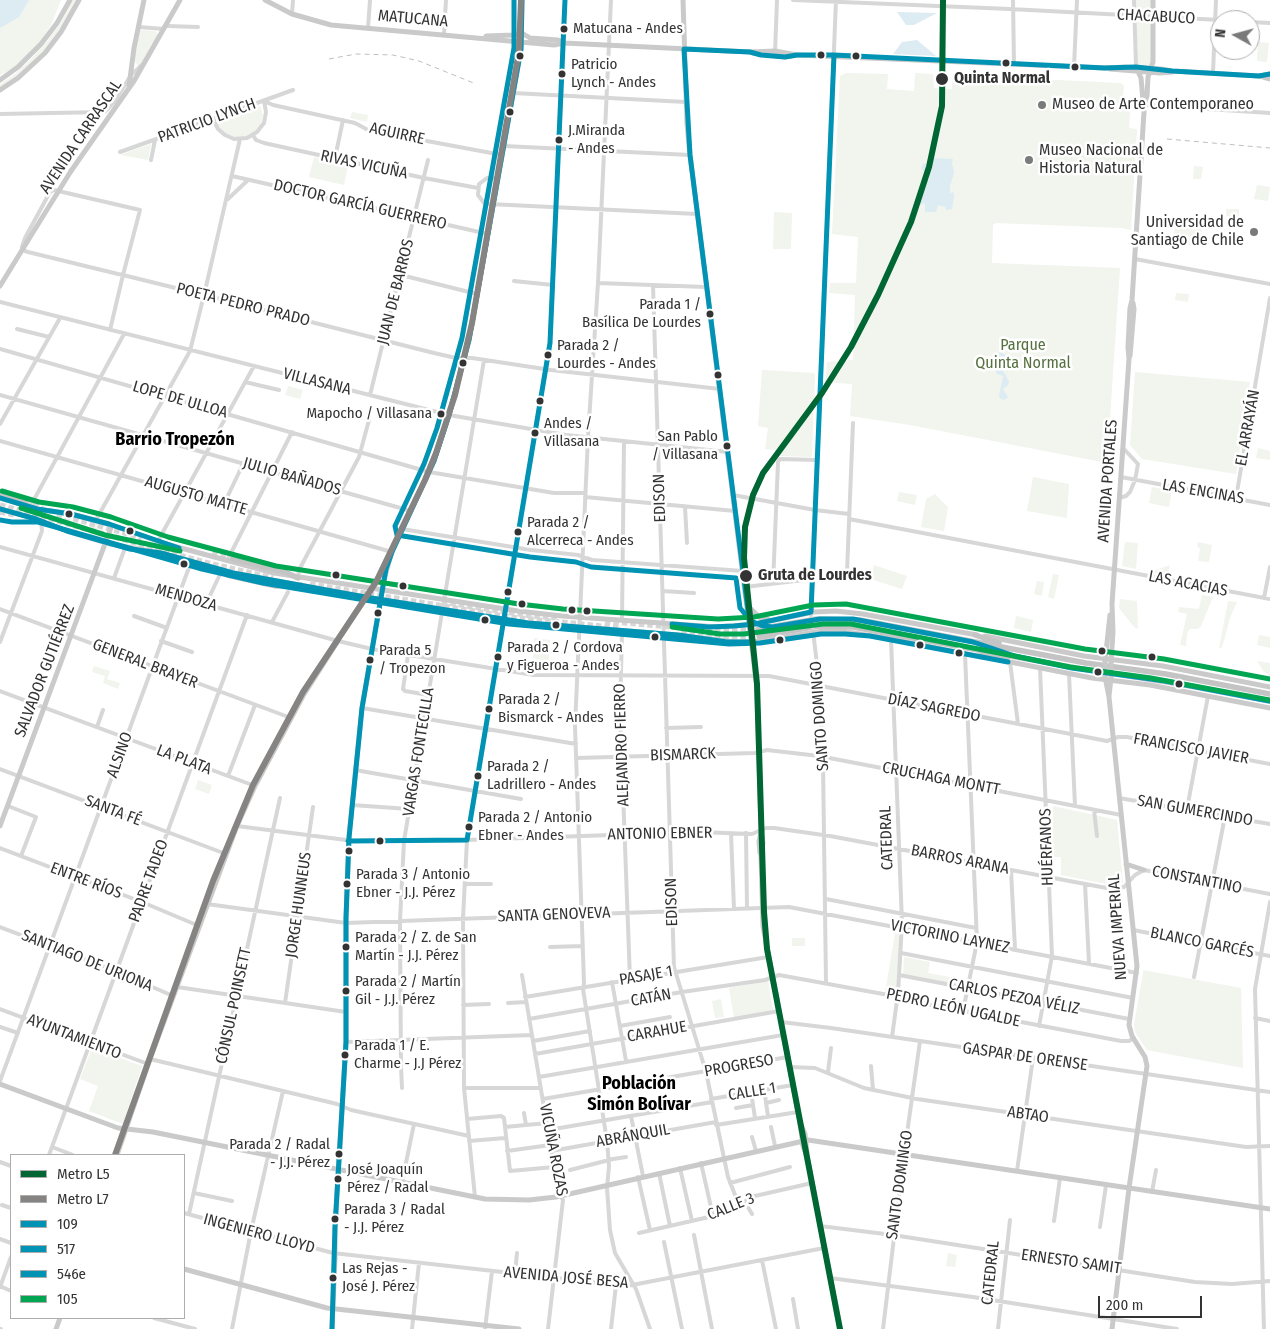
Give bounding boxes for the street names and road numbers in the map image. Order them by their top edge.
street label: CHACABUCO [1116,5,1196,29]
street label: MATUCANA [377,6,449,32]
street label: AVENIDA CARRASCAL [36,76,126,198]
street label: PATRICIO LYNCH [155,94,259,148]
street label: AGUIRRE [368,119,426,149]
street label: RIVAS VICUÑA [319,146,409,184]
street label: DOCTOR GARCÍA GUERRERO [272,176,448,234]
street label: JUAN DE BARROS [374,237,418,347]
street label: POETA PEDRO PRADO [174,279,312,331]
street label: VILLASANA [281,364,353,400]
street label: LOPE DE ULLOA [130,377,230,423]
street label: EL ARRAYÁN [1232,388,1264,468]
street label: AVENIDA PORTALES [1094,419,1122,543]
street label: JULIO BAÑADOS [241,454,343,500]
street label: AUGUSTO MATTE [143,472,249,520]
street label: EDISON [650,473,670,523]
street label: LAS ENCINAS [1161,475,1245,509]
street label: LAS ACACIAS [1147,567,1229,601]
street label: MENDOZA [153,580,219,616]
street label: SALVADOR GUTIÉRREZ [11,602,79,740]
street label: GENERAL BRAYER [90,635,200,693]
street label: SANTO DOMINGO [807,660,833,772]
street label: ALEJANDRO FIERRO [610,683,634,807]
street label: VARGAS FONTECILLA [399,686,439,818]
street label: DÍAZ SAGREDO [886,690,982,726]
street label: FRANCISCO JAVIER [1132,729,1250,769]
street label: ALSINO [103,730,137,780]
street label: LA PLATA [154,741,214,779]
street label: BISMARCK [650,744,716,766]
street label: CRUCHAGA MONTT [881,758,1001,800]
street label: SANTA FÉ [82,791,144,831]
street label: SAN GUMERCINDO [1136,791,1254,831]
street label: CATEDRAL [876,806,898,870]
street label: HUÉRFANOS [1036,808,1058,886]
street label: ANTONIO EBNER [607,823,713,845]
street label: PADRE TADEO [125,837,173,925]
street label: BARROS ARANA [909,841,1011,879]
street label: JORGE HUNNEUS [282,851,316,959]
street label: ENTRE RÍOS [47,859,125,903]
street label: CONSTANTINO [1150,862,1244,898]
street label: NUEVA IMPERIAL [1105,873,1131,981]
street label: EDISON [662,877,682,927]
street label: SANTA GENOVEVA [497,903,611,927]
street label: VICTORINO LAYNEZ [889,916,1011,958]
street label: BLANCO GARCÉS [1149,924,1255,962]
street label: SANTIAGO DE URIONA [19,926,155,996]
street label: CÓNSUL POINSETT [212,946,256,1066]
street label: PASAJE 1 [618,962,674,990]
street label: CARLOS PEZOA VÉLIZ [947,975,1081,1019]
street label: PEDRO LEÓN UGALDE [884,984,1022,1032]
street label: CATÁN [629,985,673,1011]
street label: AYUNTAMIENTO [24,1010,124,1064]
street label: CARAHUE [626,1017,688,1047]
street label: GASPAR DE ORENSE [961,1039,1089,1075]
street label: PROGRESO [703,1050,775,1082]
street label: CALLE 1 [727,1079,777,1105]
street label: VICUÑA ROZAS [535,1102,571,1198]
street label: ABTAO [1006,1103,1050,1127]
street label: ABRÁNQUIL [595,1120,671,1152]
street label: SANTO DOMINGO [883,1129,917,1241]
street label: CALLE 3 [705,1189,757,1225]
street label: INGENIERO LLOYD [201,1210,317,1258]
street label: CATEDRAL [978,1240,1004,1306]
street label: ERNESTO SAMIT [1020,1245,1122,1279]
street label: AVENIDA JOSÉ BESA [503,1263,629,1293]

